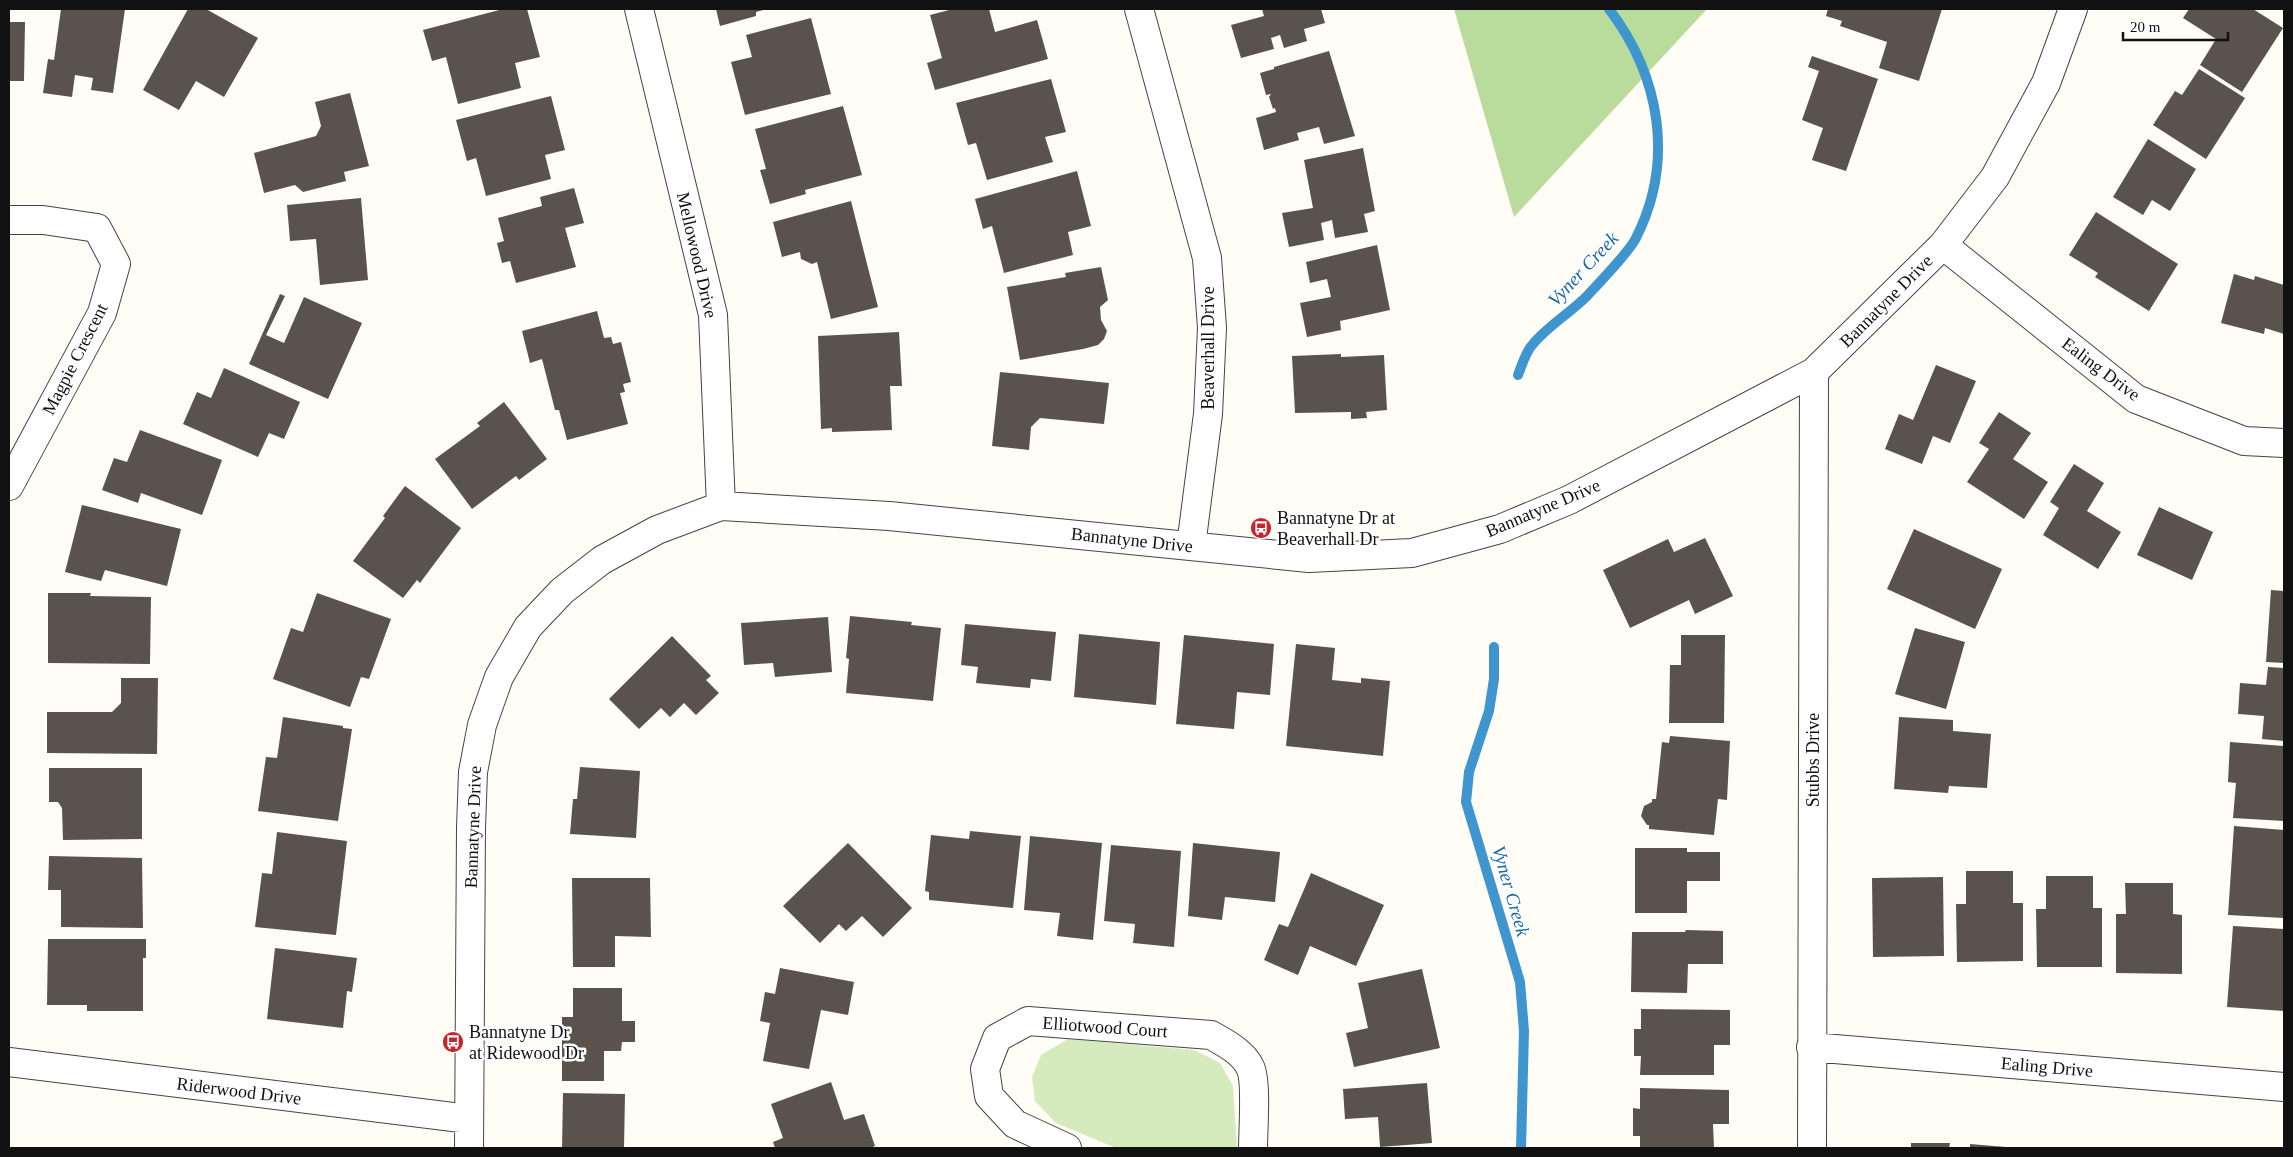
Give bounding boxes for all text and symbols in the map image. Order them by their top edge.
scale bar [2123,10,2228,42]
text: 20 m [2130,19,2161,35]
street label: Mellowood Drive [673,190,721,320]
water label: Vyner Creek [1544,227,1623,310]
street label: Bannatyne Drive [1836,251,1936,351]
street label: Beaverhall Drive [1198,286,1218,410]
street label: Magpie Crescent [38,300,112,418]
street label: Ealing Drive [2058,333,2144,405]
street label: Bannatyne Drive [1483,475,1603,541]
place label: Bannatyne Dr at Beaverhall Dr [1277,508,1395,549]
bus stop icon: Bannatyne Dr at Beaverhall Dr [1249,516,1273,540]
street label: Bannatyne Drive [1070,524,1194,556]
street label: Stubbs Drive [1803,713,1823,807]
street label: Bannatyne Drive [461,765,485,889]
water label: Vyner Creek [1488,843,1534,939]
street label: Elliotwood Court [1042,1013,1168,1041]
place label: Bannatyne Dr at Ridewood Dr [469,1022,584,1063]
bus stop icon: Bannatyne Dr at Ridewood Dr [441,1030,465,1054]
street label: Ealing Drive [2000,1053,2094,1081]
street label: Riderwood Drive [176,1073,302,1109]

